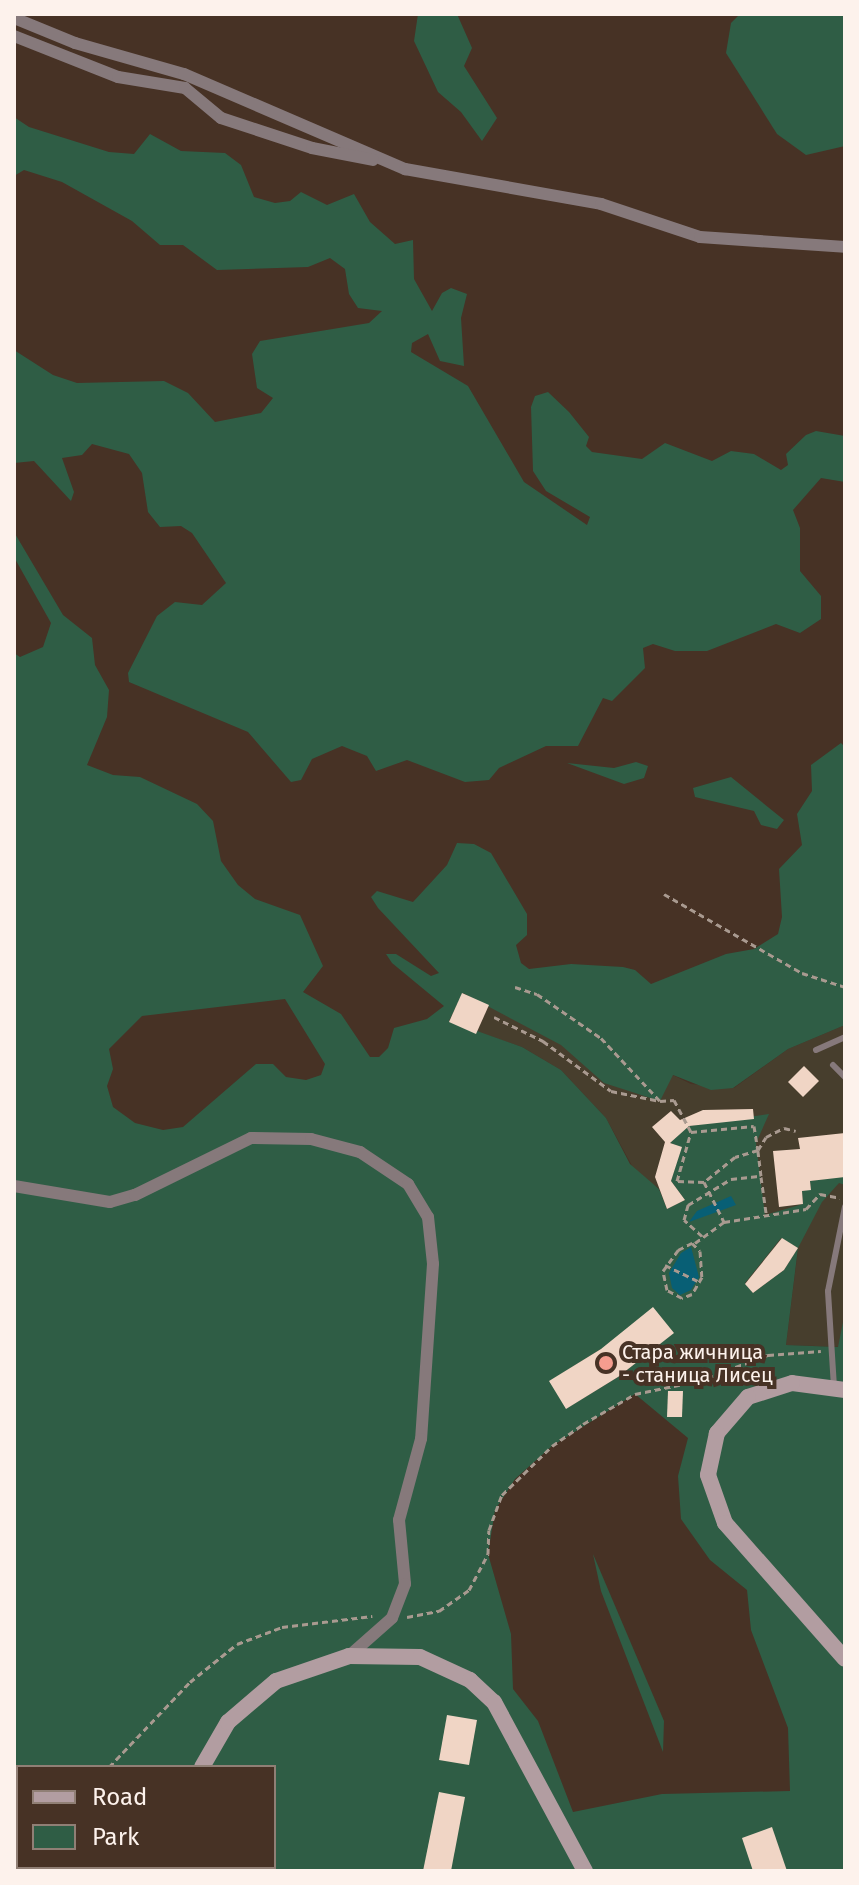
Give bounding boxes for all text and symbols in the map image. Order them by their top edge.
place label: Стара жичница - станица Лисец [622,1340,773,1387]
marker: Стара жичница - станица Лисец [597,1354,615,1372]
legend [16,1765,276,1869]
text: Road [92,1783,147,1811]
text: Park [92,1823,139,1851]

